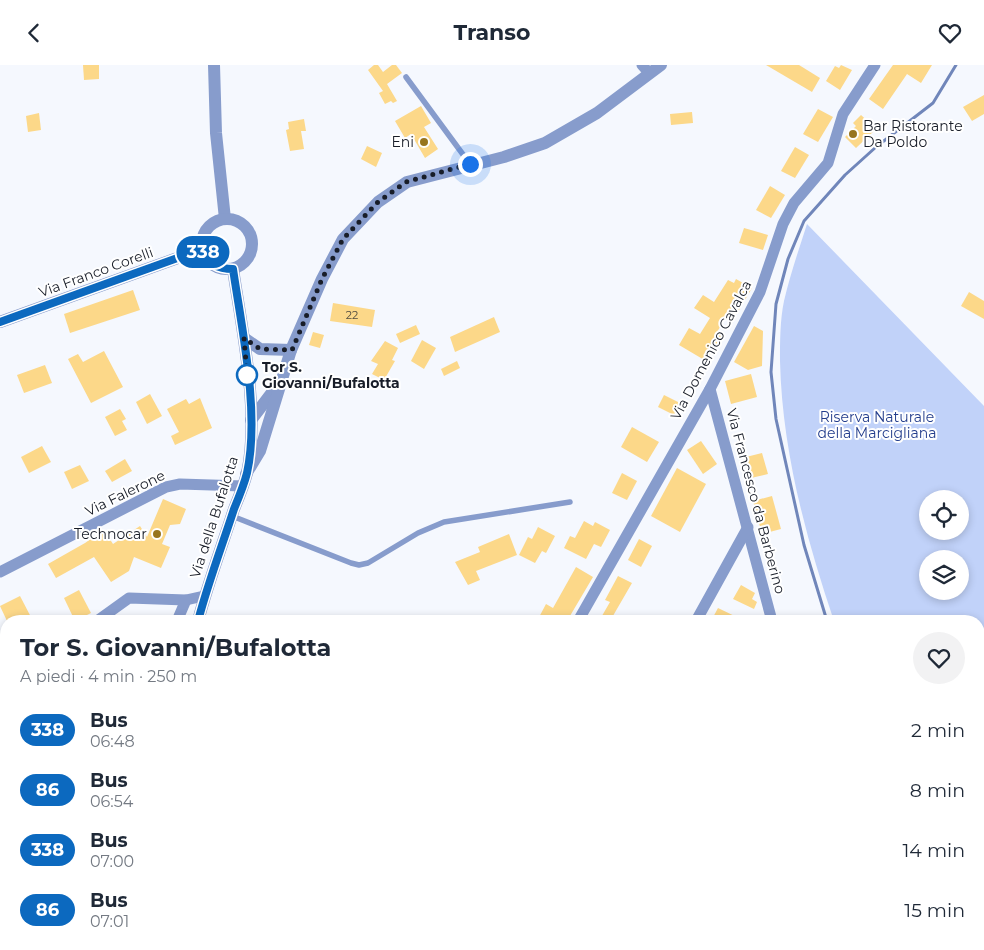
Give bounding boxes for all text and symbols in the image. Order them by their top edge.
icon: back [20,19,48,47]
text: Transo [454,19,530,46]
icon: heart [936,19,964,47]
place label: Bar Ristorante Da Poldo [863,117,963,151]
marker: Bar Ristorante Da Poldo [847,128,859,140]
place label: Eni [391,133,414,151]
marker: Eni [418,136,430,148]
your location [458,152,483,177]
line badge: 338 [174,236,232,268]
text: 338 [186,241,220,263]
street label: Via Franco Corelli [36,243,156,301]
street label: Via Domenico Cavalca [666,277,756,423]
house number: 22 [346,308,358,322]
place label: Tor S. Giovanni/Bufalotta [262,358,400,392]
marker: Tor S. Giovanni/Bufalotta [236,364,258,386]
street label: Via Francesco da Barberino [723,406,789,596]
park label: Riserva Naturale della Marcigliana [817,408,937,442]
street label: Via della Bufalotta [186,454,242,580]
street label: Via Falerone [82,466,168,520]
map controls [919,490,969,600]
button: locate [919,490,969,540]
place label: Technocar [74,525,147,543]
marker: Technocar [151,528,163,540]
button: layers [919,550,969,600]
button: heart [913,632,965,684]
text: Tor S. Giovanni/Bufalotta [20,633,331,662]
text: A piedi · 4 min · 250 m [20,667,197,686]
text: Bus [90,709,128,732]
text: 338 [31,719,64,741]
text: 2 min [911,719,965,742]
text: 06:48 [90,732,135,751]
text: Bus [90,769,128,792]
text: 86 [36,779,59,801]
text: 8 min [910,779,965,802]
text: 06:54 [90,792,133,811]
text: Bus [90,829,128,852]
text: 338 [31,839,64,861]
text: 14 min [902,839,965,862]
text: 07:00 [90,852,134,871]
text: Bus [90,889,128,912]
text: 86 [36,899,59,921]
text: 15 min [904,899,965,922]
text: 07:01 [90,912,129,931]

